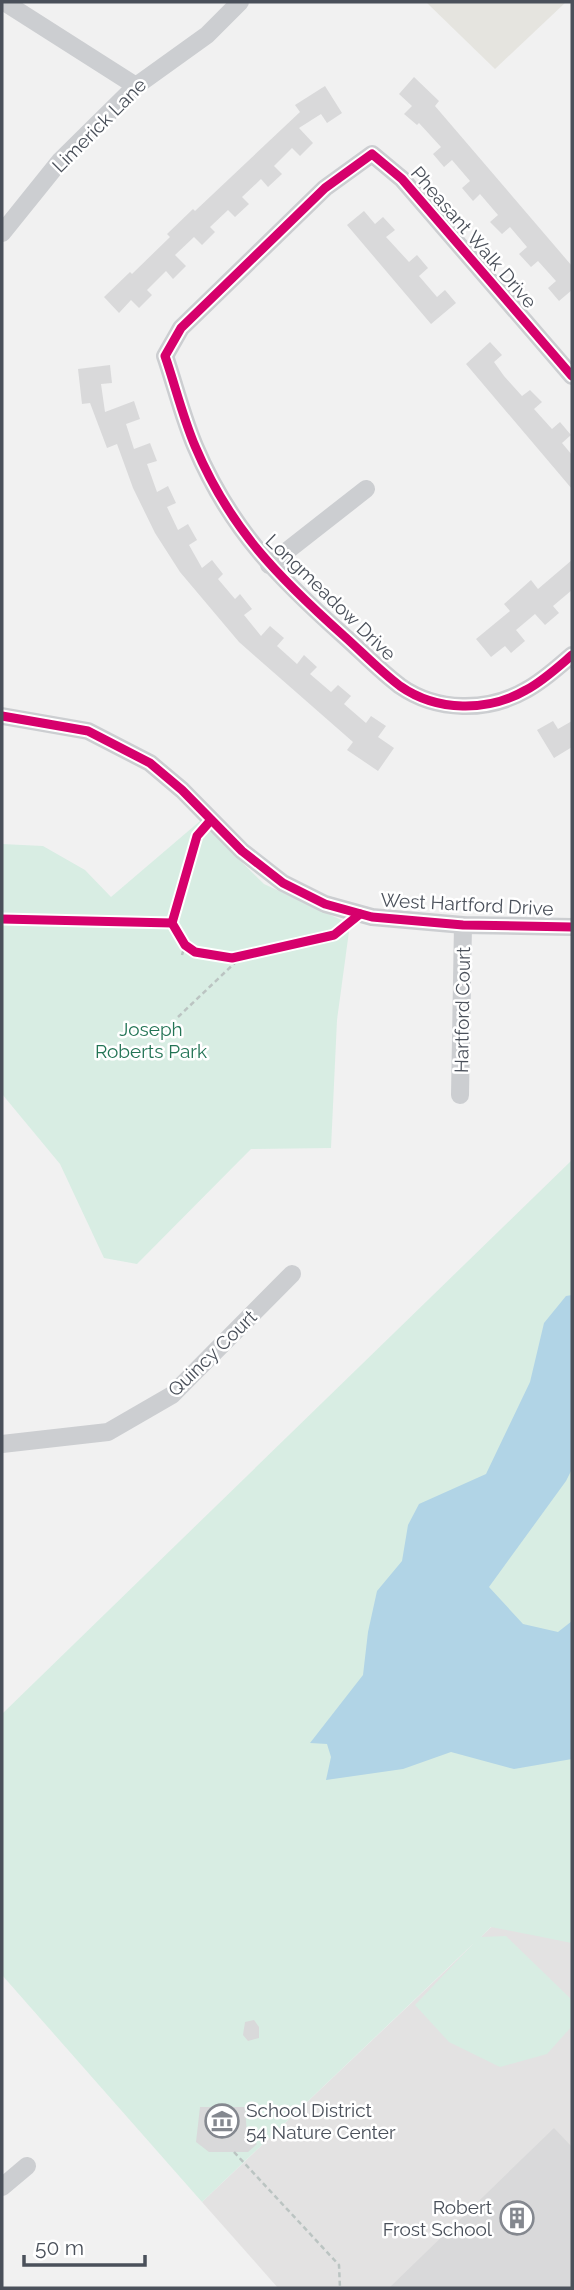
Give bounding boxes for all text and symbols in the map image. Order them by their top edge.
street label: Limerick Lane [48,74,150,176]
street label: Pheasant Walk Drive [407,162,541,312]
street label: Longmeadow Drive [262,529,400,665]
street label: West Hartford Drive [380,888,554,920]
street label: Hartford Court [450,946,474,1073]
park label: Joseph Roberts Park [95,1018,207,1062]
street label: Quincy Court [163,1305,261,1401]
place label: School District 54 Nature Center [246,2099,396,2143]
museum icon: School District 54 Nature Center [203,2102,241,2140]
place label: Robert Frost School [383,2196,493,2240]
building icon: Robert Frost School [498,2199,536,2237]
scale bar [24,2224,145,2268]
text: 50 m [35,2235,84,2260]

